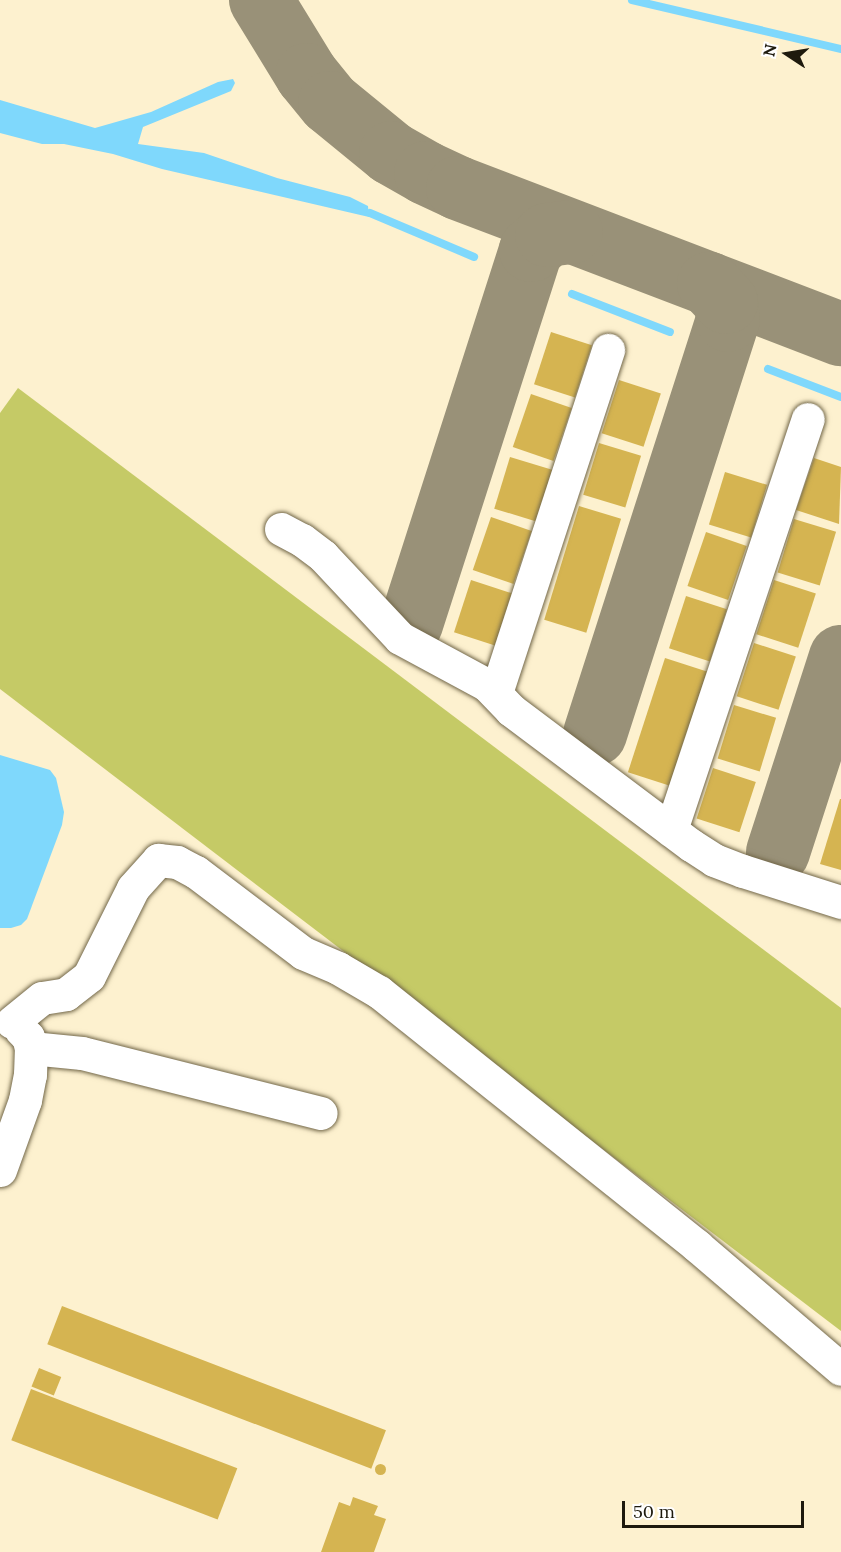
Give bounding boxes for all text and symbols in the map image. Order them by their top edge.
north arrow [757,24,817,84]
text: N [758,42,780,58]
scale bar [625,1489,806,1527]
text: 50 m [633,1500,675,1523]

